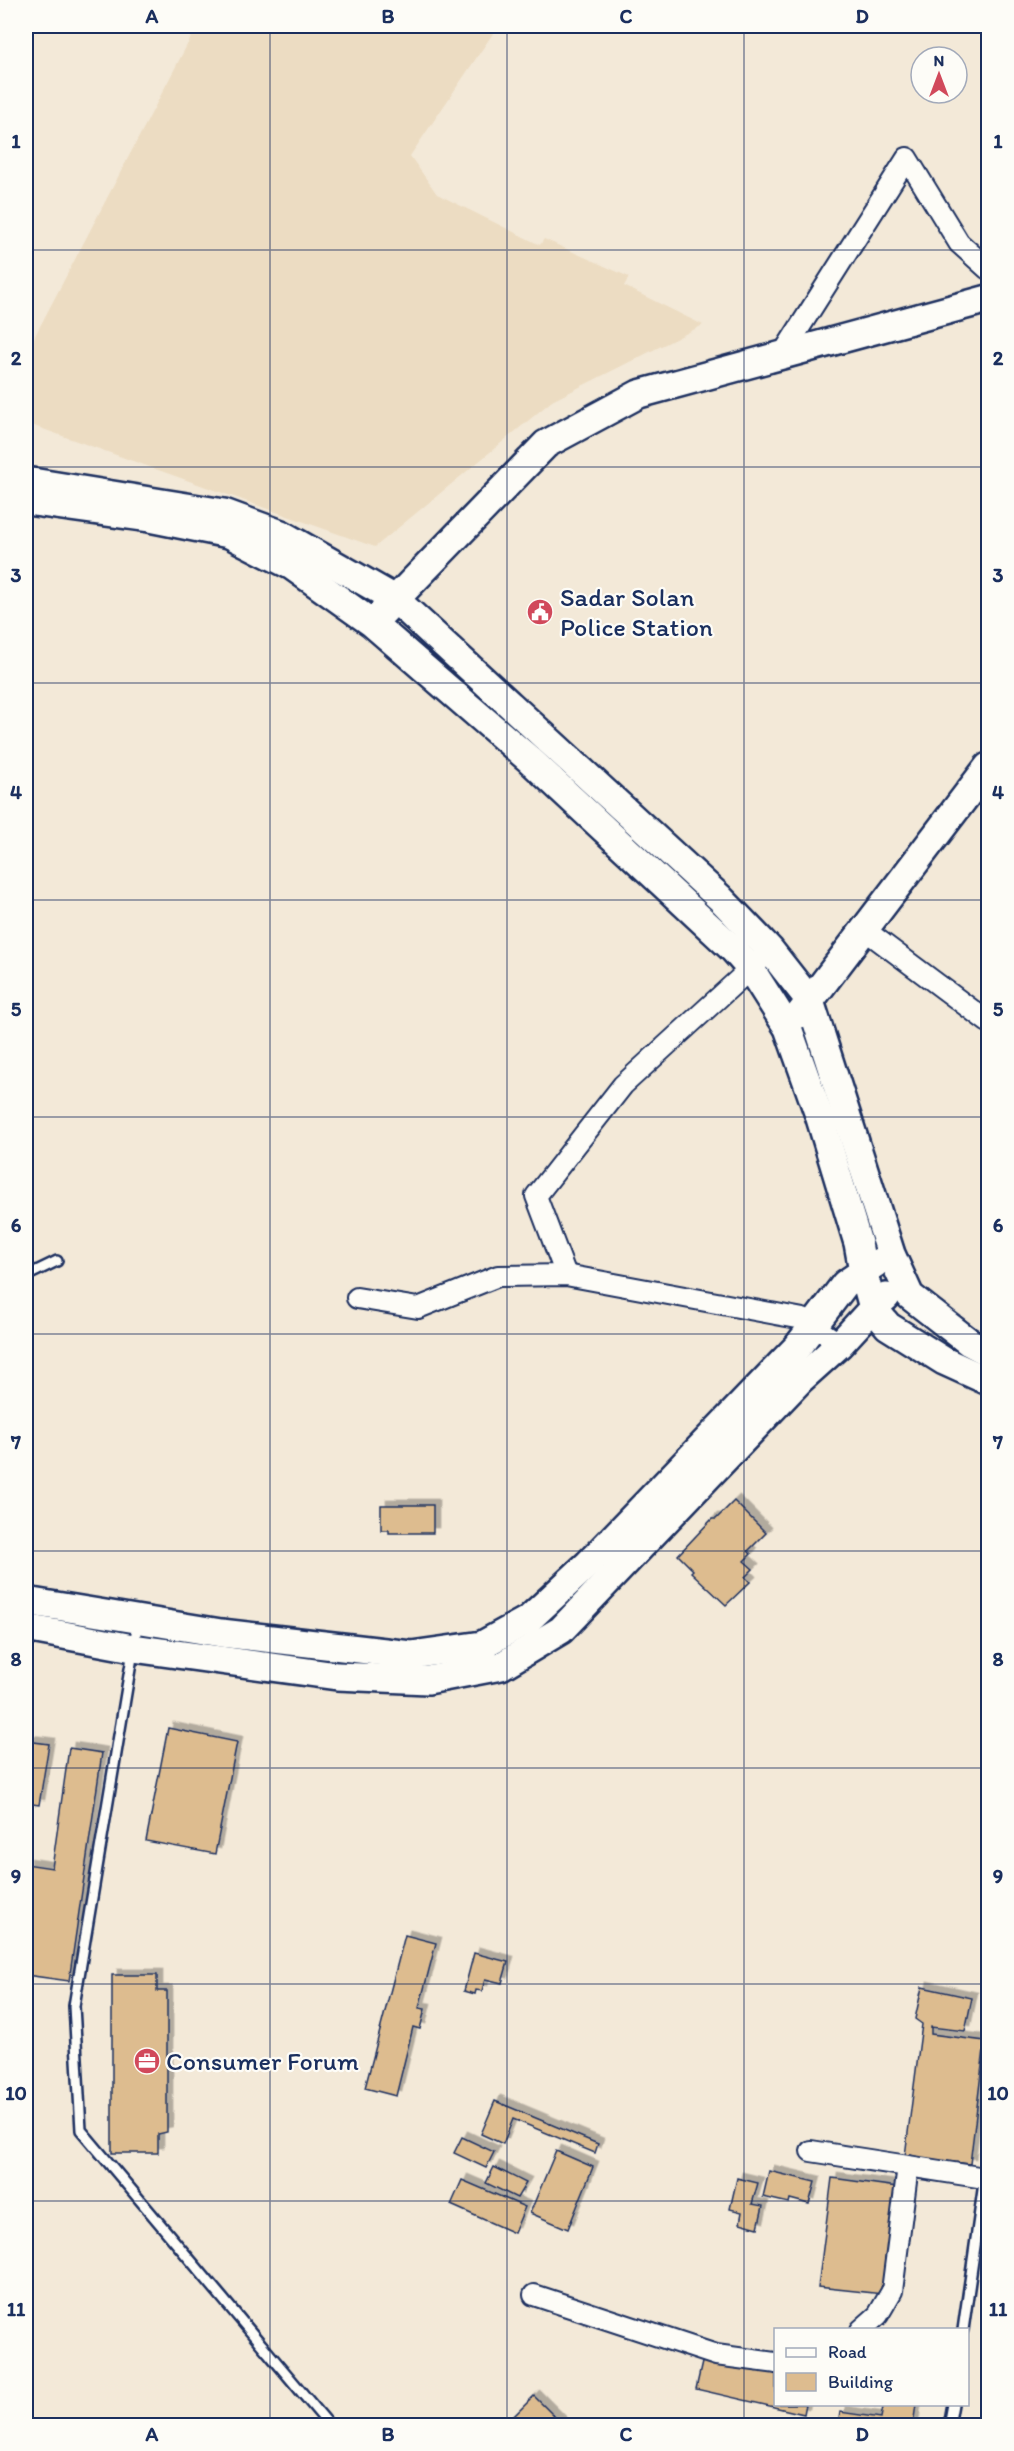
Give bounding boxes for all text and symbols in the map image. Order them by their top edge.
text: A [145,4,159,28]
text: B [382,4,395,28]
text: C [620,4,633,28]
text: D [855,4,869,28]
north arrow [909,45,969,105]
text: N [934,51,944,70]
text: 1 [11,129,21,153]
text: 1 [993,129,1003,153]
text: 2 [11,346,22,370]
text: 2 [993,346,1004,370]
text: 3 [11,563,22,587]
text: 3 [993,563,1004,587]
place label: Sadar Solan Police Station [560,581,713,643]
public building icon: Sadar Solan Police Station [525,597,555,627]
text: 4 [10,780,22,804]
text: 4 [992,780,1004,804]
text: 5 [11,997,22,1021]
text: 5 [993,997,1004,1021]
text: 6 [11,1213,22,1237]
text: 6 [993,1213,1004,1237]
text: 7 [10,1430,21,1454]
text: 7 [992,1430,1003,1454]
text: 8 [11,1647,22,1671]
text: 8 [993,1647,1004,1671]
text: 9 [11,1864,21,1888]
text: 9 [993,1864,1003,1888]
place label: Consumer Forum [166,2045,359,2077]
office icon: Consumer Forum [132,2046,162,2076]
text: 10 [5,2081,27,2105]
text: 10 [987,2081,1009,2105]
text: 11 [7,2297,26,2321]
text: 11 [989,2297,1008,2321]
legend [774,2328,969,2406]
text: Road [828,2341,867,2363]
text: Building [828,2371,894,2393]
text: A [145,2422,159,2446]
text: B [382,2422,395,2446]
text: C [620,2422,633,2446]
text: D [855,2422,869,2446]

